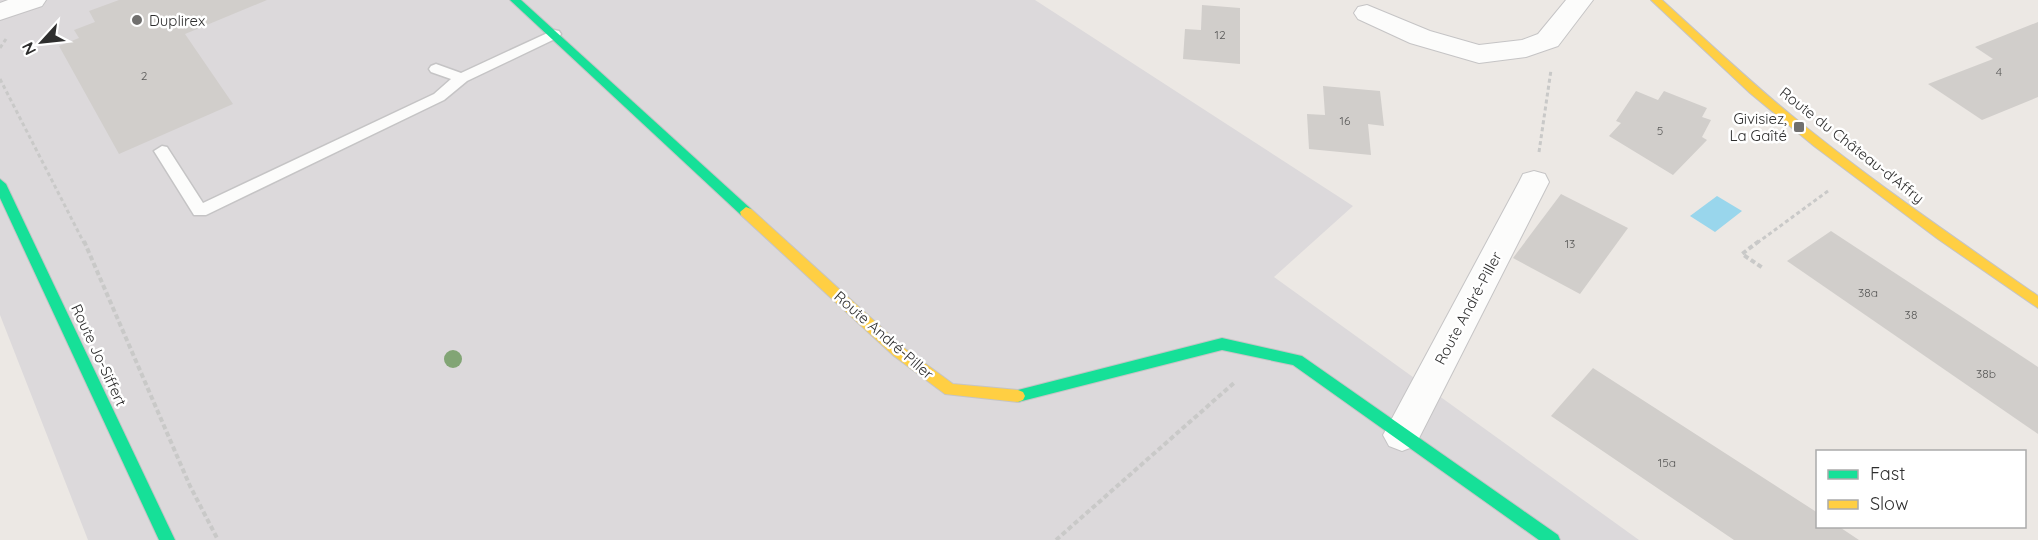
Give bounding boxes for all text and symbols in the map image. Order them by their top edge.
place label: Duplirex [149,11,205,30]
north arrow [12,12,72,72]
marker: Duplirex [130,13,144,27]
house number: 12 [1214,27,1226,42]
text: N [17,39,40,59]
house number: 4 [1996,64,2002,79]
house number: 2 [141,68,148,83]
street label: Route du Château-d'Affry [1776,83,1928,207]
place label: Givisiez, La Gaîté [1729,109,1787,145]
house number: 16 [1340,113,1351,128]
marker: Givisiez, La Gaîté [1792,120,1806,134]
house number: 5 [1657,123,1663,138]
house number: 13 [1565,236,1575,251]
street label: Route André-Piller [1430,248,1506,368]
house number: 38a [1858,285,1878,300]
street label: Route André-Piller [830,287,938,383]
street label: Route Jo-Siffert [67,301,131,409]
house number: 38 [1905,307,1917,322]
house number: 38b [1976,366,1996,381]
legend [1816,450,2026,528]
house number: 15a [1658,455,1676,470]
text: Fast [1870,462,1905,485]
text: Slow [1870,492,1908,515]

